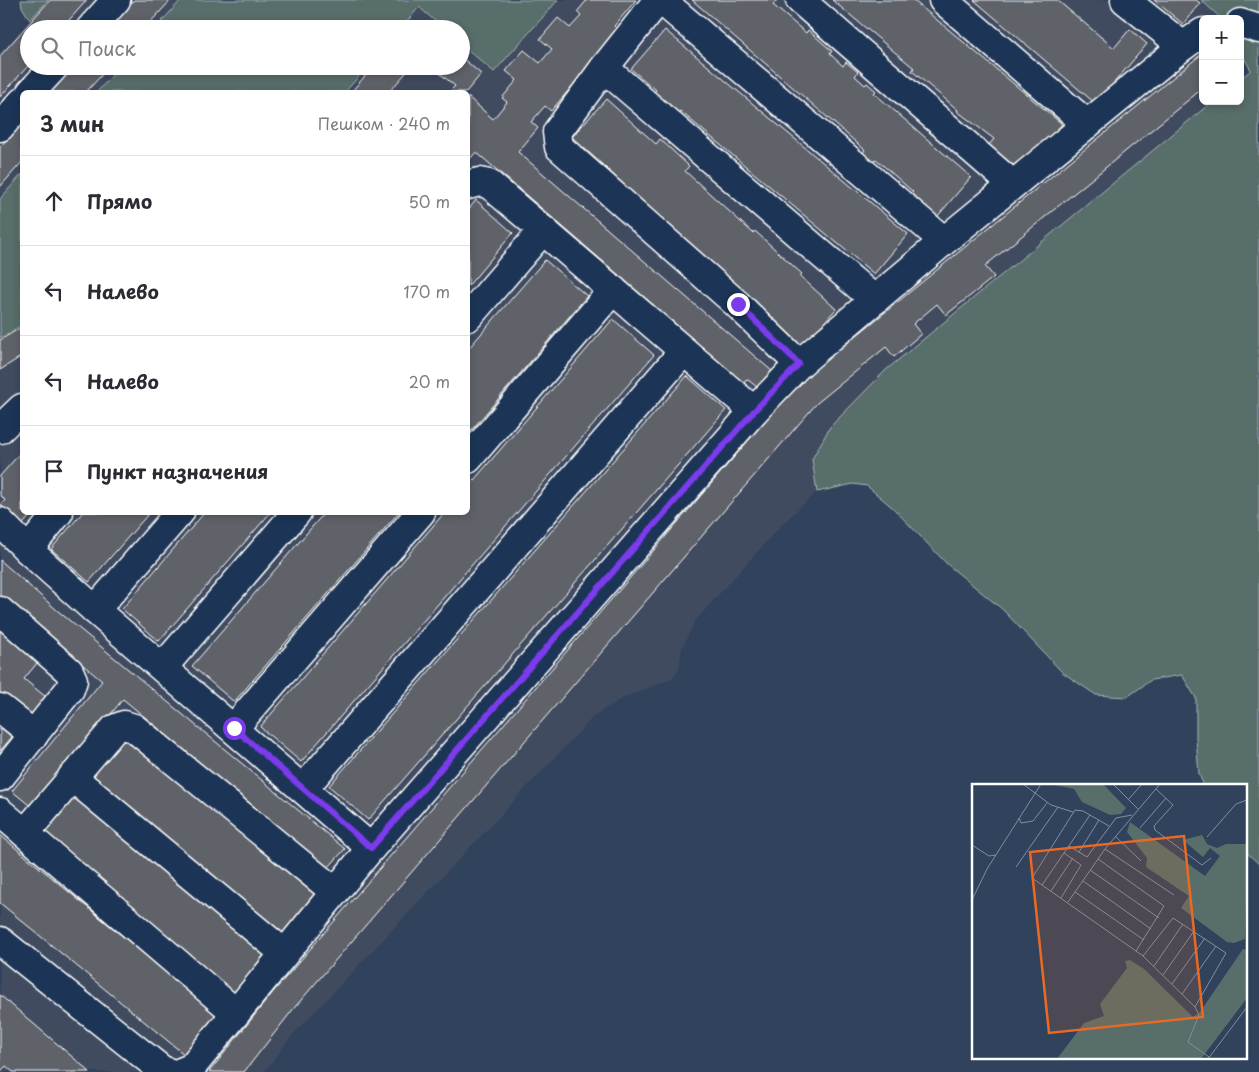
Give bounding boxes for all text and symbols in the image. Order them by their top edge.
map controls [1199,15,1244,105]
button: + [1199,15,1244,60]
search box [20,20,470,75]
icon: search [38,34,66,62]
text: Поиск [78,34,136,62]
button: − [1199,60,1244,105]
text: 3 мин [40,107,104,139]
text: Пешком · 240 m [318,111,450,135]
icon: ahead [40,187,68,215]
text: Прямо [87,187,152,215]
text: 50 m [409,189,450,213]
icon: left [40,277,68,305]
text: Налево [87,277,159,305]
text: 170 m [404,279,450,303]
route end [727,293,750,316]
icon: left [40,367,68,395]
text: Налево [87,367,159,395]
text: 20 m [409,369,450,393]
icon: arrive [40,457,68,485]
text: Пункт назначения [87,457,268,485]
route start [223,717,246,740]
inset map [972,784,1246,1060]

